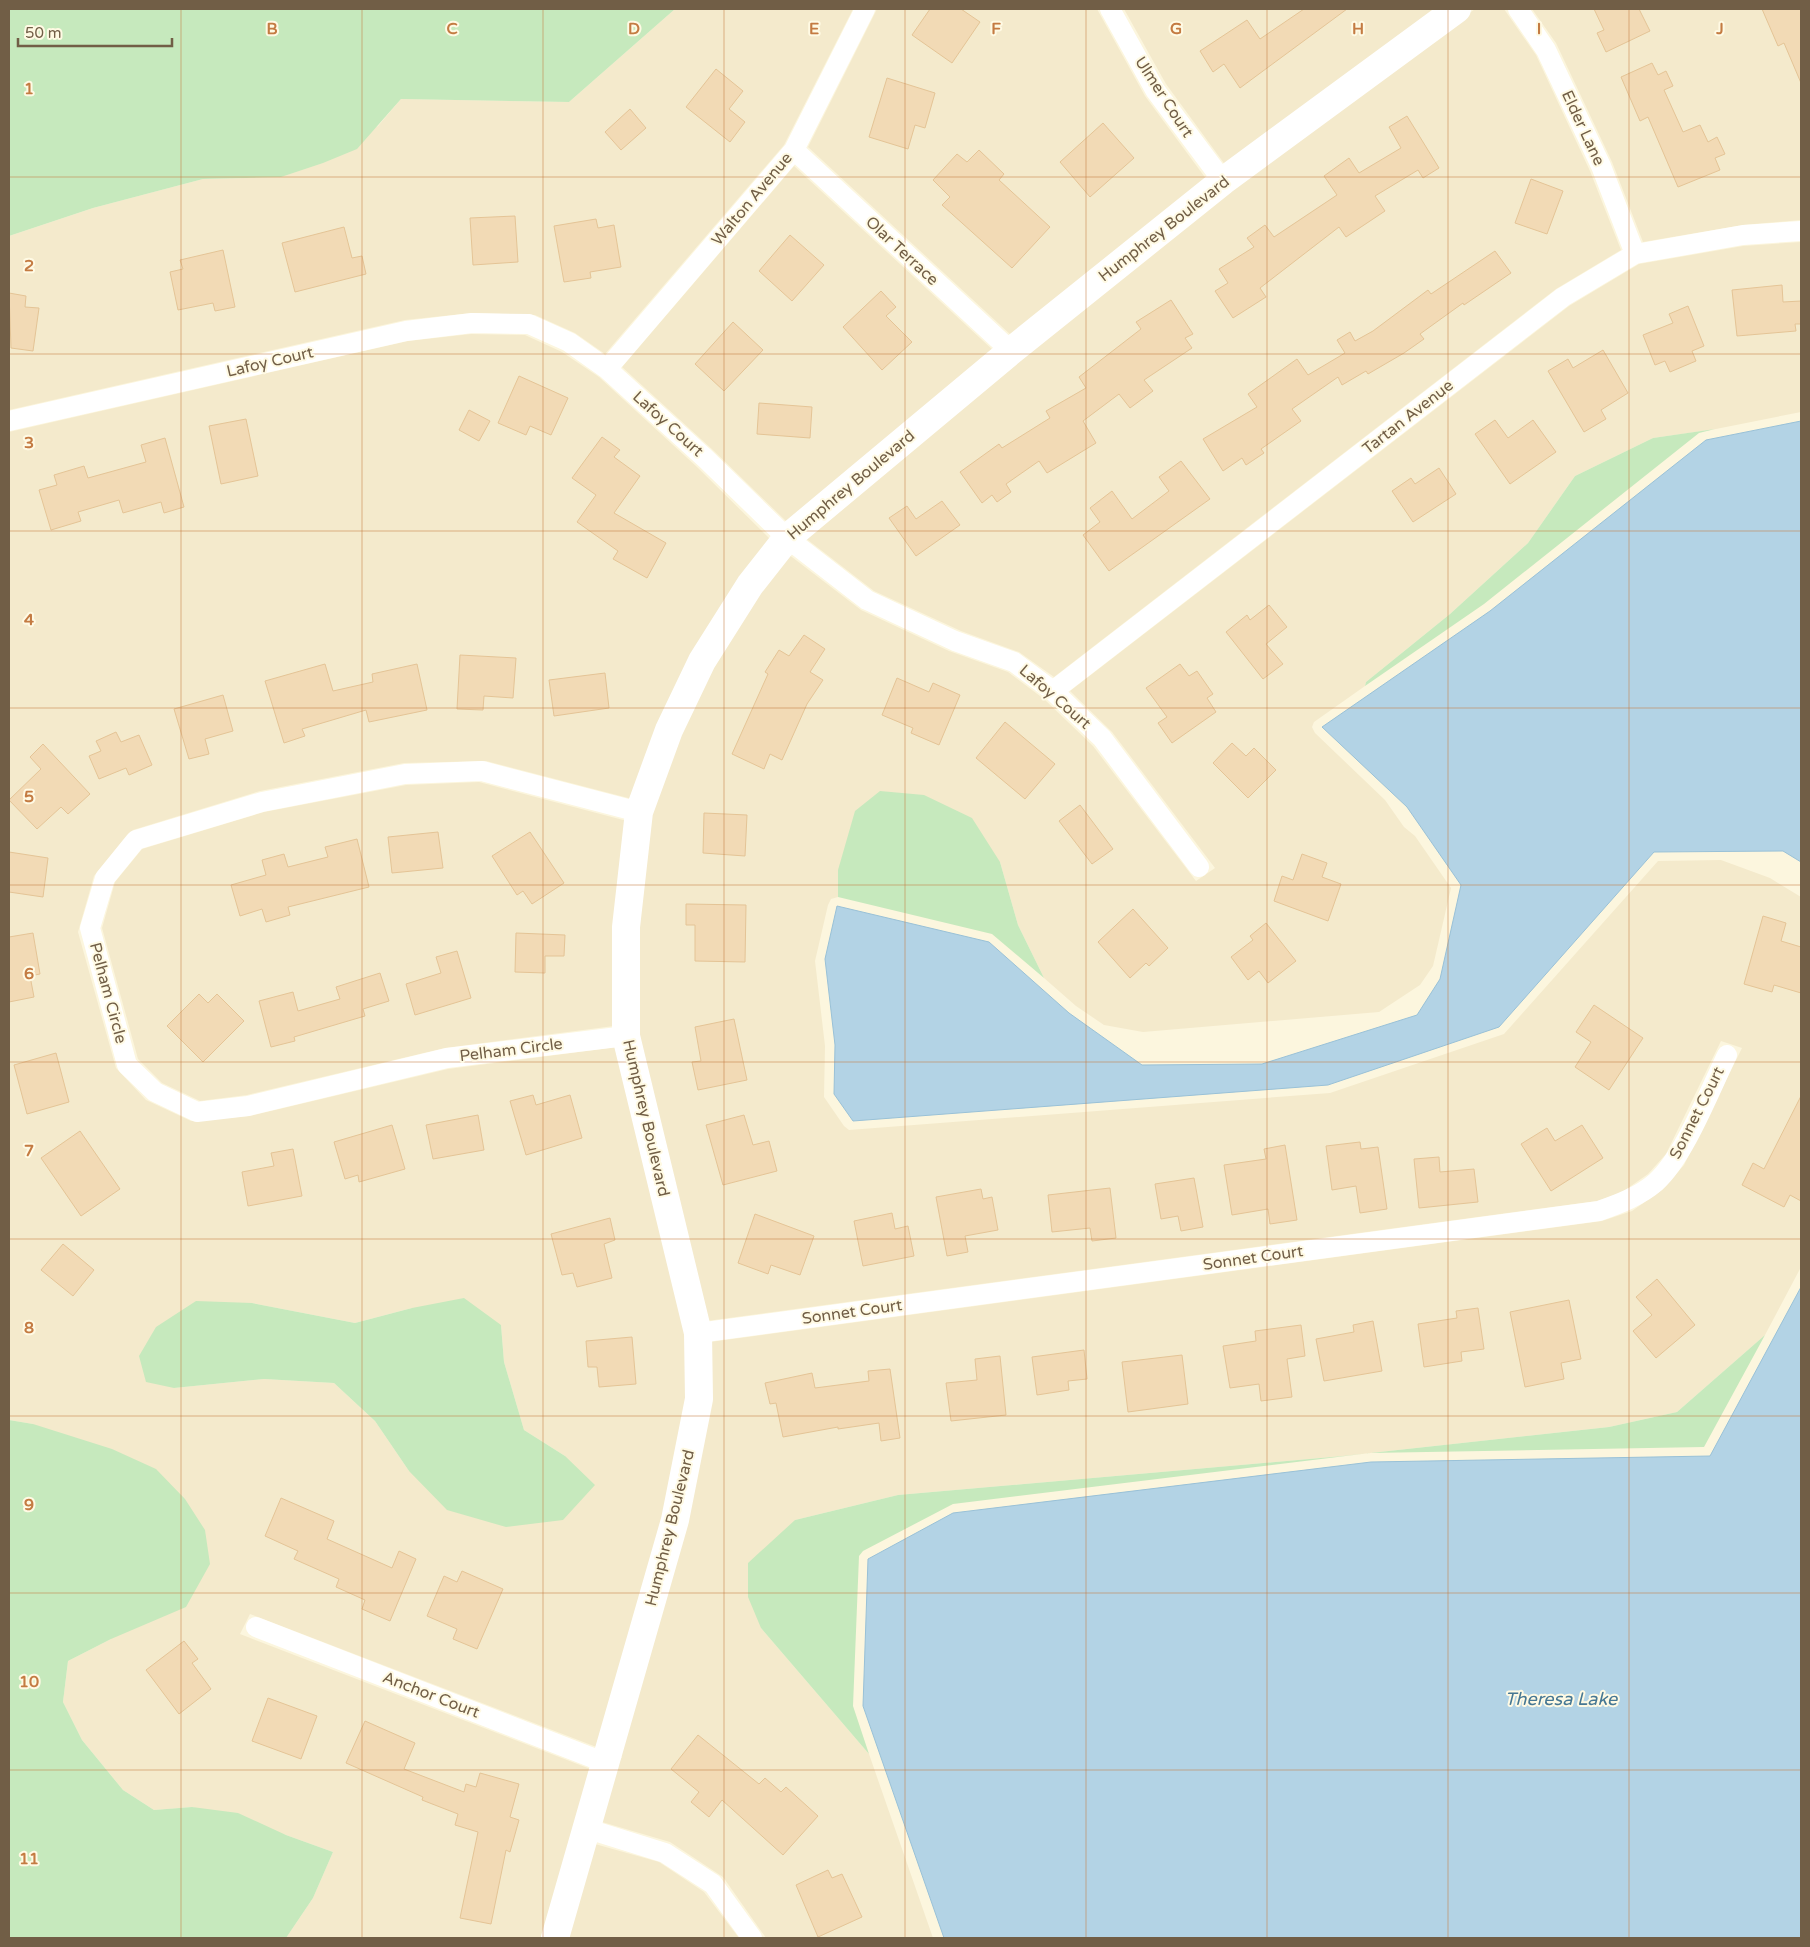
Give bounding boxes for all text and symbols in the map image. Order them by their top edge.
scale bar [18,15,171,47]
text: B [266,19,278,39]
text: C [446,19,458,39]
text: D [628,19,640,39]
text: E [809,19,819,39]
text: F [991,19,1001,39]
text: G [1170,19,1182,39]
text: H [1352,19,1364,39]
text: I [1537,19,1541,39]
text: J [1715,19,1724,39]
text: 50 m [25,24,62,42]
street label: Ulmer Court [1130,53,1198,141]
text: 1 [24,79,34,99]
street label: Elder Lane [1557,87,1609,169]
street label: Walton Avenue [707,148,797,250]
street label: Humphrey Boulevard [1095,172,1233,286]
street label: Olar Terrace [861,212,943,290]
text: 2 [24,256,34,276]
street label: Lafoy Court [225,342,315,382]
street label: Tartan Avenue [1359,375,1457,459]
street label: Lafoy Court [628,387,708,461]
street label: Humphrey Boulevard [783,426,919,544]
text: 3 [24,433,34,453]
text: 4 [24,610,34,630]
street label: Lafoy Court [1015,660,1095,734]
text: 5 [24,787,34,807]
street label: Pelham Circle [85,940,131,1046]
text: 6 [24,964,34,984]
street label: Pelham Circle [458,1034,564,1066]
street label: Humphrey Boulevard [618,1038,674,1198]
street label: Sonnet Court [1665,1063,1729,1163]
text: 7 [24,1141,34,1161]
street label: Sonnet Court [1202,1241,1304,1275]
street label: Sonnet Court [801,1295,903,1329]
text: 8 [24,1318,34,1338]
street label: Humphrey Boulevard [641,1448,699,1608]
text: 9 [24,1495,34,1515]
street label: Anchor Court [380,1667,482,1723]
text: 10 [19,1672,39,1692]
water label: Theresa Lake [1505,1688,1618,1710]
text: 11 [19,1849,39,1869]

